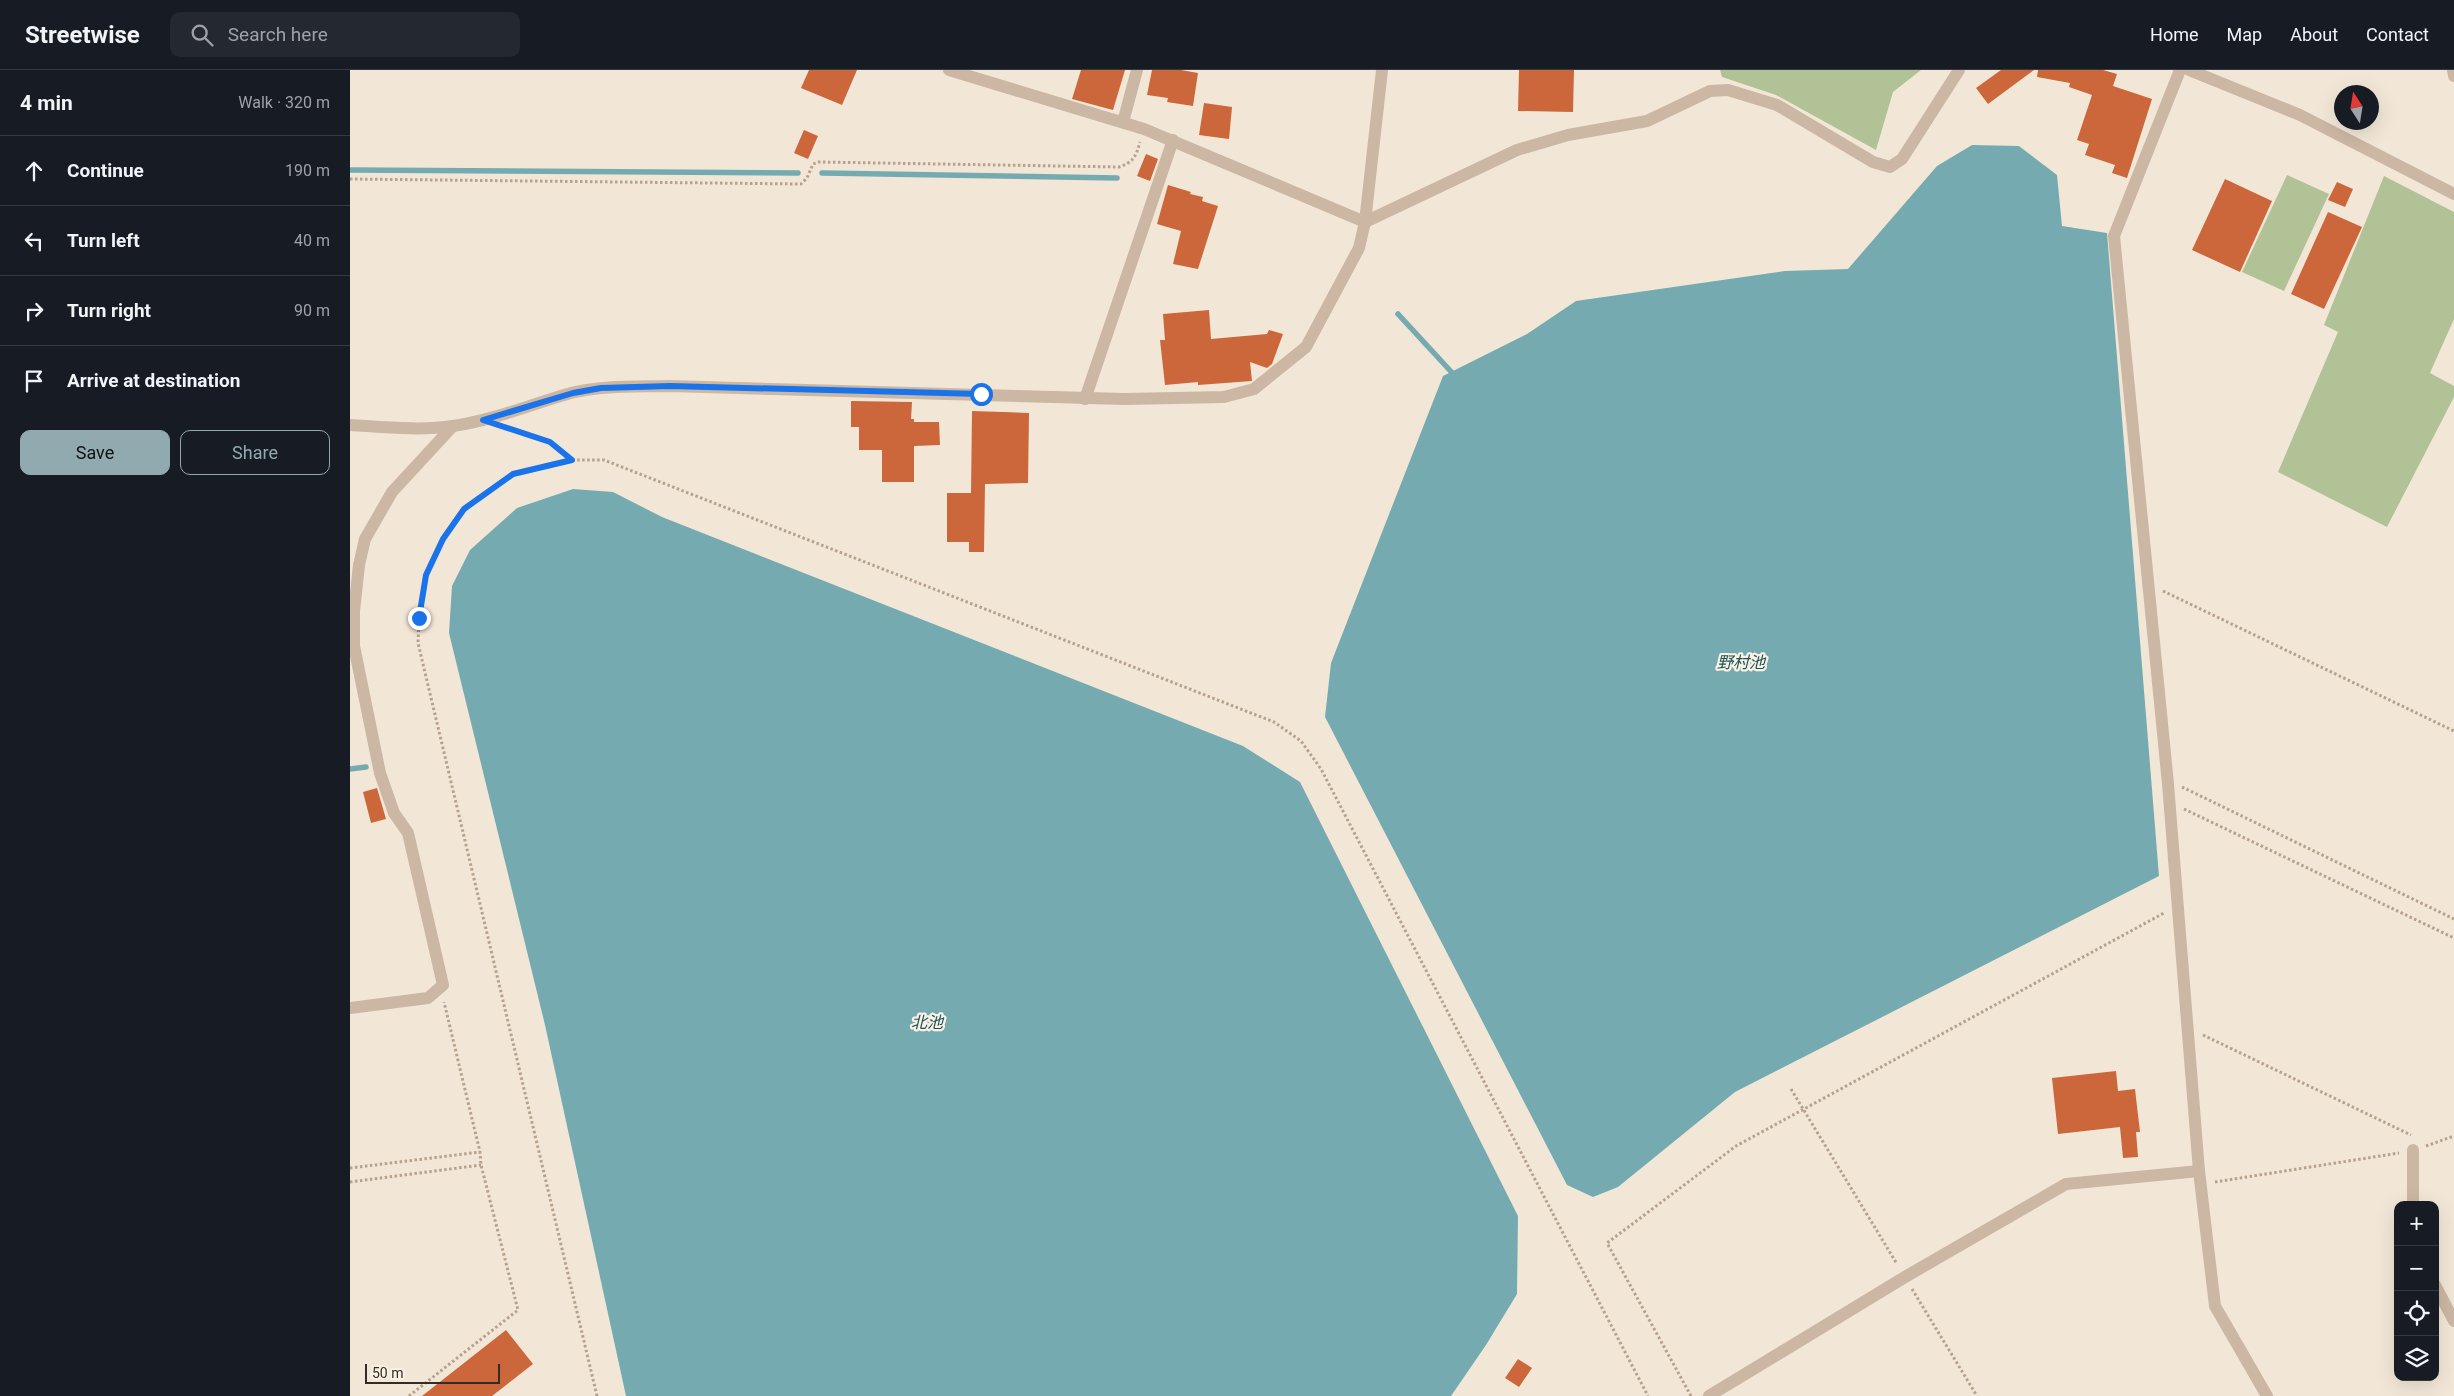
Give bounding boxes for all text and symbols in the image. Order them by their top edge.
search box [170,12,520,57]
text: Streetwise [25,21,140,49]
icon: search [188,21,216,49]
text: Search here [228,23,328,46]
text: Home [2150,24,2199,45]
text: Map [2227,24,2262,45]
text: About [2290,24,2338,45]
text: Contact [2366,24,2429,45]
north arrow [2334,85,2379,130]
text: 4 min [20,91,73,115]
text: Walk · 320 m [238,93,330,112]
icon: ahead [20,157,48,185]
text: Continue [67,159,144,182]
text: 190 m [285,161,330,180]
icon: left [20,227,48,255]
text: Turn left [67,229,140,252]
text: 40 m [294,231,330,250]
icon: right [20,297,48,325]
text: Turn right [67,299,151,322]
text: 90 m [294,301,330,320]
icon: arrive [20,367,48,395]
text: Arrive at destination [67,369,240,392]
route start [970,383,993,406]
button: Save [20,430,170,475]
button: Share [180,430,330,475]
route end [408,607,431,630]
water label: 野村池 [1717,653,1767,672]
water label: 北池 [911,1013,945,1032]
map controls [2394,1201,2439,1381]
button: + [2394,1201,2439,1246]
button: − [2394,1246,2439,1291]
button: locate [2394,1291,2439,1336]
button: layers [2394,1336,2439,1381]
scale bar [365,1361,500,1384]
text: 50 m [372,1365,404,1381]

